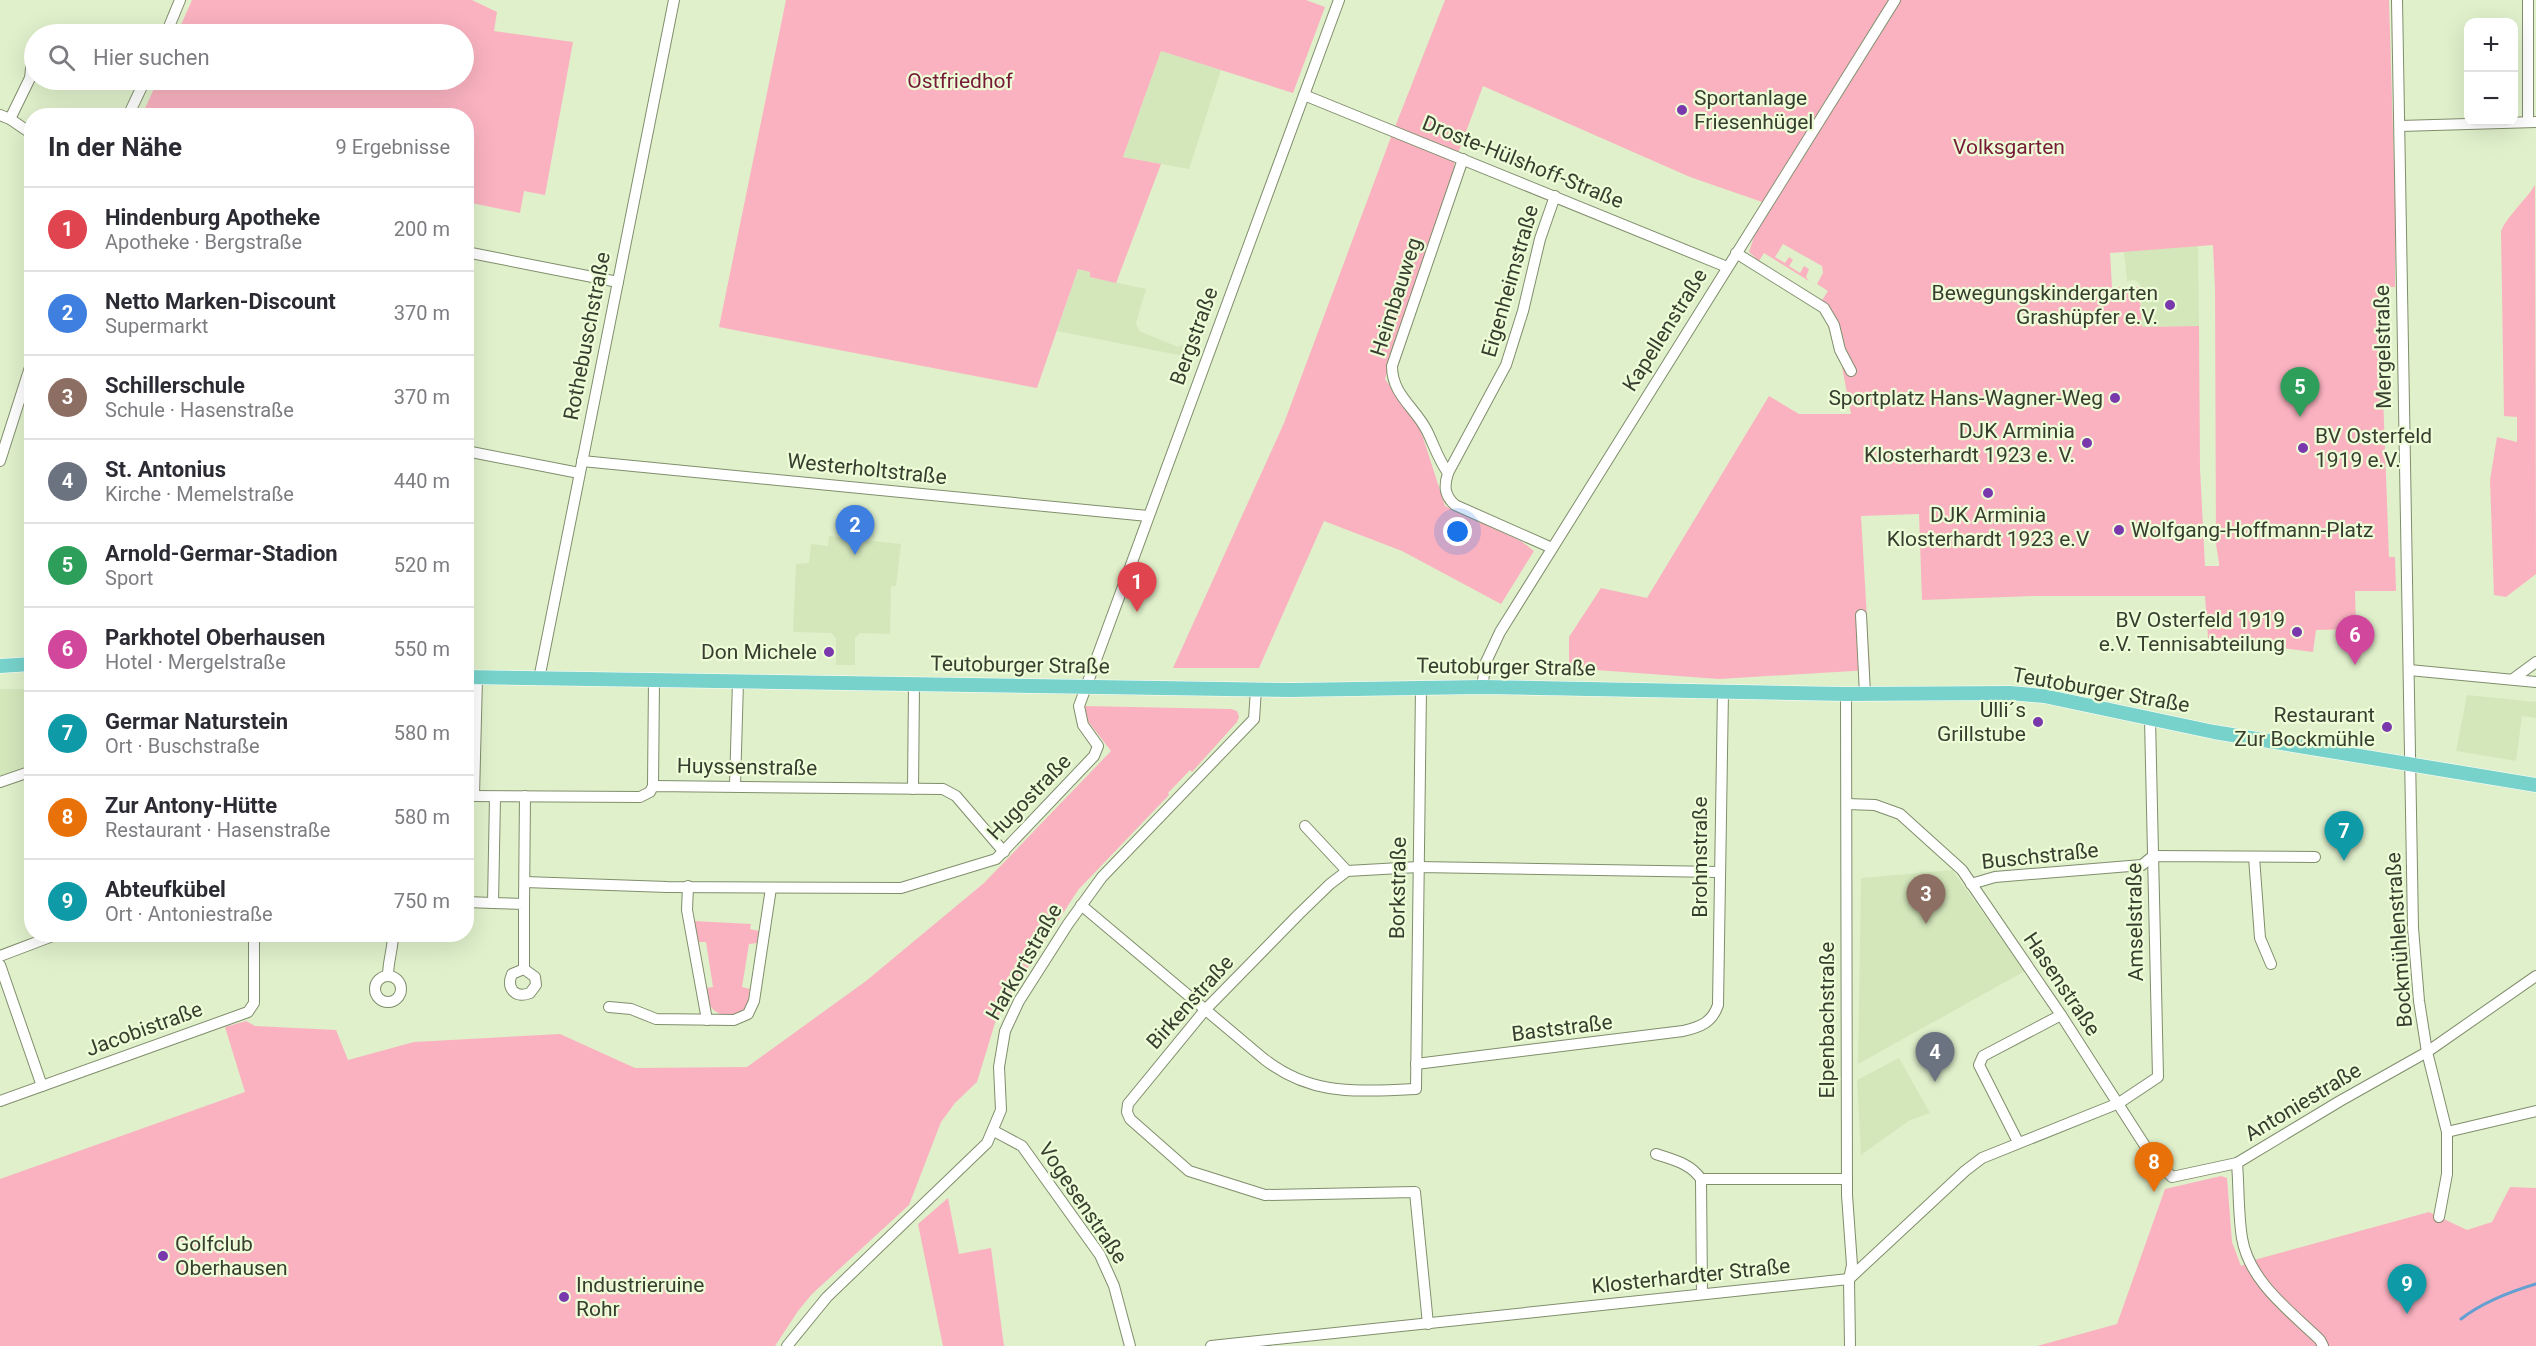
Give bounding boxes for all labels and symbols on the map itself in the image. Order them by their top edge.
park label: Ostfriedhof [907,69,1013,93]
place label: Sportanlage Friesenhügel [1694,86,1813,134]
marker: Sportanlage Friesenhügel [1675,103,1689,117]
street label: Droste-Hülshoff-Straße [1419,111,1627,213]
park label: Volksgarten [1953,135,2065,159]
street label: Eigenheimstraße [1477,202,1543,360]
street label: Heimbauweg [1366,235,1426,359]
street label: Rothebuschstraße [559,250,615,422]
street label: Kapellenstraße [1618,264,1712,396]
place label: Bewegungskindergarten Grashüpfer e.V. [1932,281,2158,329]
street label: Bergstraße [1165,284,1223,388]
street label: Mergelstraße [2370,285,2396,409]
marker: Bewegungskindergarten Grashüpfer e.V. [2163,298,2177,312]
pin: 5 [2280,368,2320,417]
place label: Sportplatz Hans-Wagner-Weg [1828,386,2103,410]
marker: Sportplatz Hans-Wagner-Weg [2108,391,2122,405]
place label: DJK Arminia Klosterhardt 1923 e. V. [1864,419,2075,467]
place label: BV Osterfeld 1919 e.V. [2315,424,2432,472]
marker: DJK Arminia Klosterhardt 1923 e. V. [2080,436,2094,450]
marker: BV Osterfeld 1919 e.V. [2296,441,2310,455]
street label: Westerholtstraße [786,449,948,489]
marker: DJK Arminia Klosterhardt 1923 e.V [1981,486,1995,500]
place label: DJK Arminia Klosterhardt 1923 e.V [1887,503,2090,551]
pin: 2 [836,506,874,555]
your location [1443,517,1472,546]
place label: Wolfgang-Hoffmann-Platz [2131,518,2373,542]
marker: Wolfgang-Hoffmann-Platz [2112,523,2126,537]
pin: 1 [1118,562,1156,612]
place label: BV Osterfeld 1919 e.V. Tennisabteilung [2099,608,2285,656]
pin: 6 [2336,616,2374,665]
marker: BV Osterfeld 1919 e.V. Tennisabteilung [2290,625,2304,639]
place label: Don Michele [701,640,817,664]
marker: Don Michele [822,645,836,659]
street label: Teutoburger Straße [930,651,1110,679]
street label: Teutoburger Straße [1416,653,1596,681]
street label: Teutoburger Straße [2011,663,2191,717]
place label: Ulli´s Grillstube [1937,698,2026,746]
place label: Restaurant Zur Bockmühle [2234,703,2375,751]
marker: Ulli´s Grillstube [2031,715,2045,729]
marker: Restaurant Zur Bockmühle [2380,720,2394,734]
street label: Hugostraße [982,749,1076,845]
street label: Huyssenstraße [677,754,817,780]
street label: Brohmstraße [1688,796,1712,918]
pin: 7 [2324,812,2364,861]
street label: Borkstraße [1385,837,1411,939]
street label: Buschstraße [1980,838,2100,874]
street label: Bockmühlenstraße [2381,852,2417,1028]
street label: Amselstraße [2122,862,2148,982]
pin: 3 [1906,874,1946,924]
street label: Harkortstraße [981,900,1067,1024]
street label: Hasenstraße [2019,928,2105,1040]
street label: Elpenbachstraße [1815,942,1839,1098]
street label: Birkenstraße [1142,950,1238,1054]
street label: Jacobistraße [82,997,206,1061]
street label: Baststraße [1510,1010,1614,1046]
pin: 4 [1916,1032,1954,1082]
street label: Antoniestraße [2241,1058,2365,1146]
street label: Vogesenstraße [1034,1138,1132,1268]
pin: 8 [2134,1142,2174,1192]
place label: Golfclub Oberhausen [175,1232,288,1280]
marker: Golfclub Oberhausen [156,1249,170,1263]
street label: Klosterhardter Straße [1591,1254,1791,1298]
pin: 9 [2388,1264,2426,1314]
place label: Industrieruine Rohr [576,1273,704,1321]
marker: Industrieruine Rohr [557,1290,571,1304]

